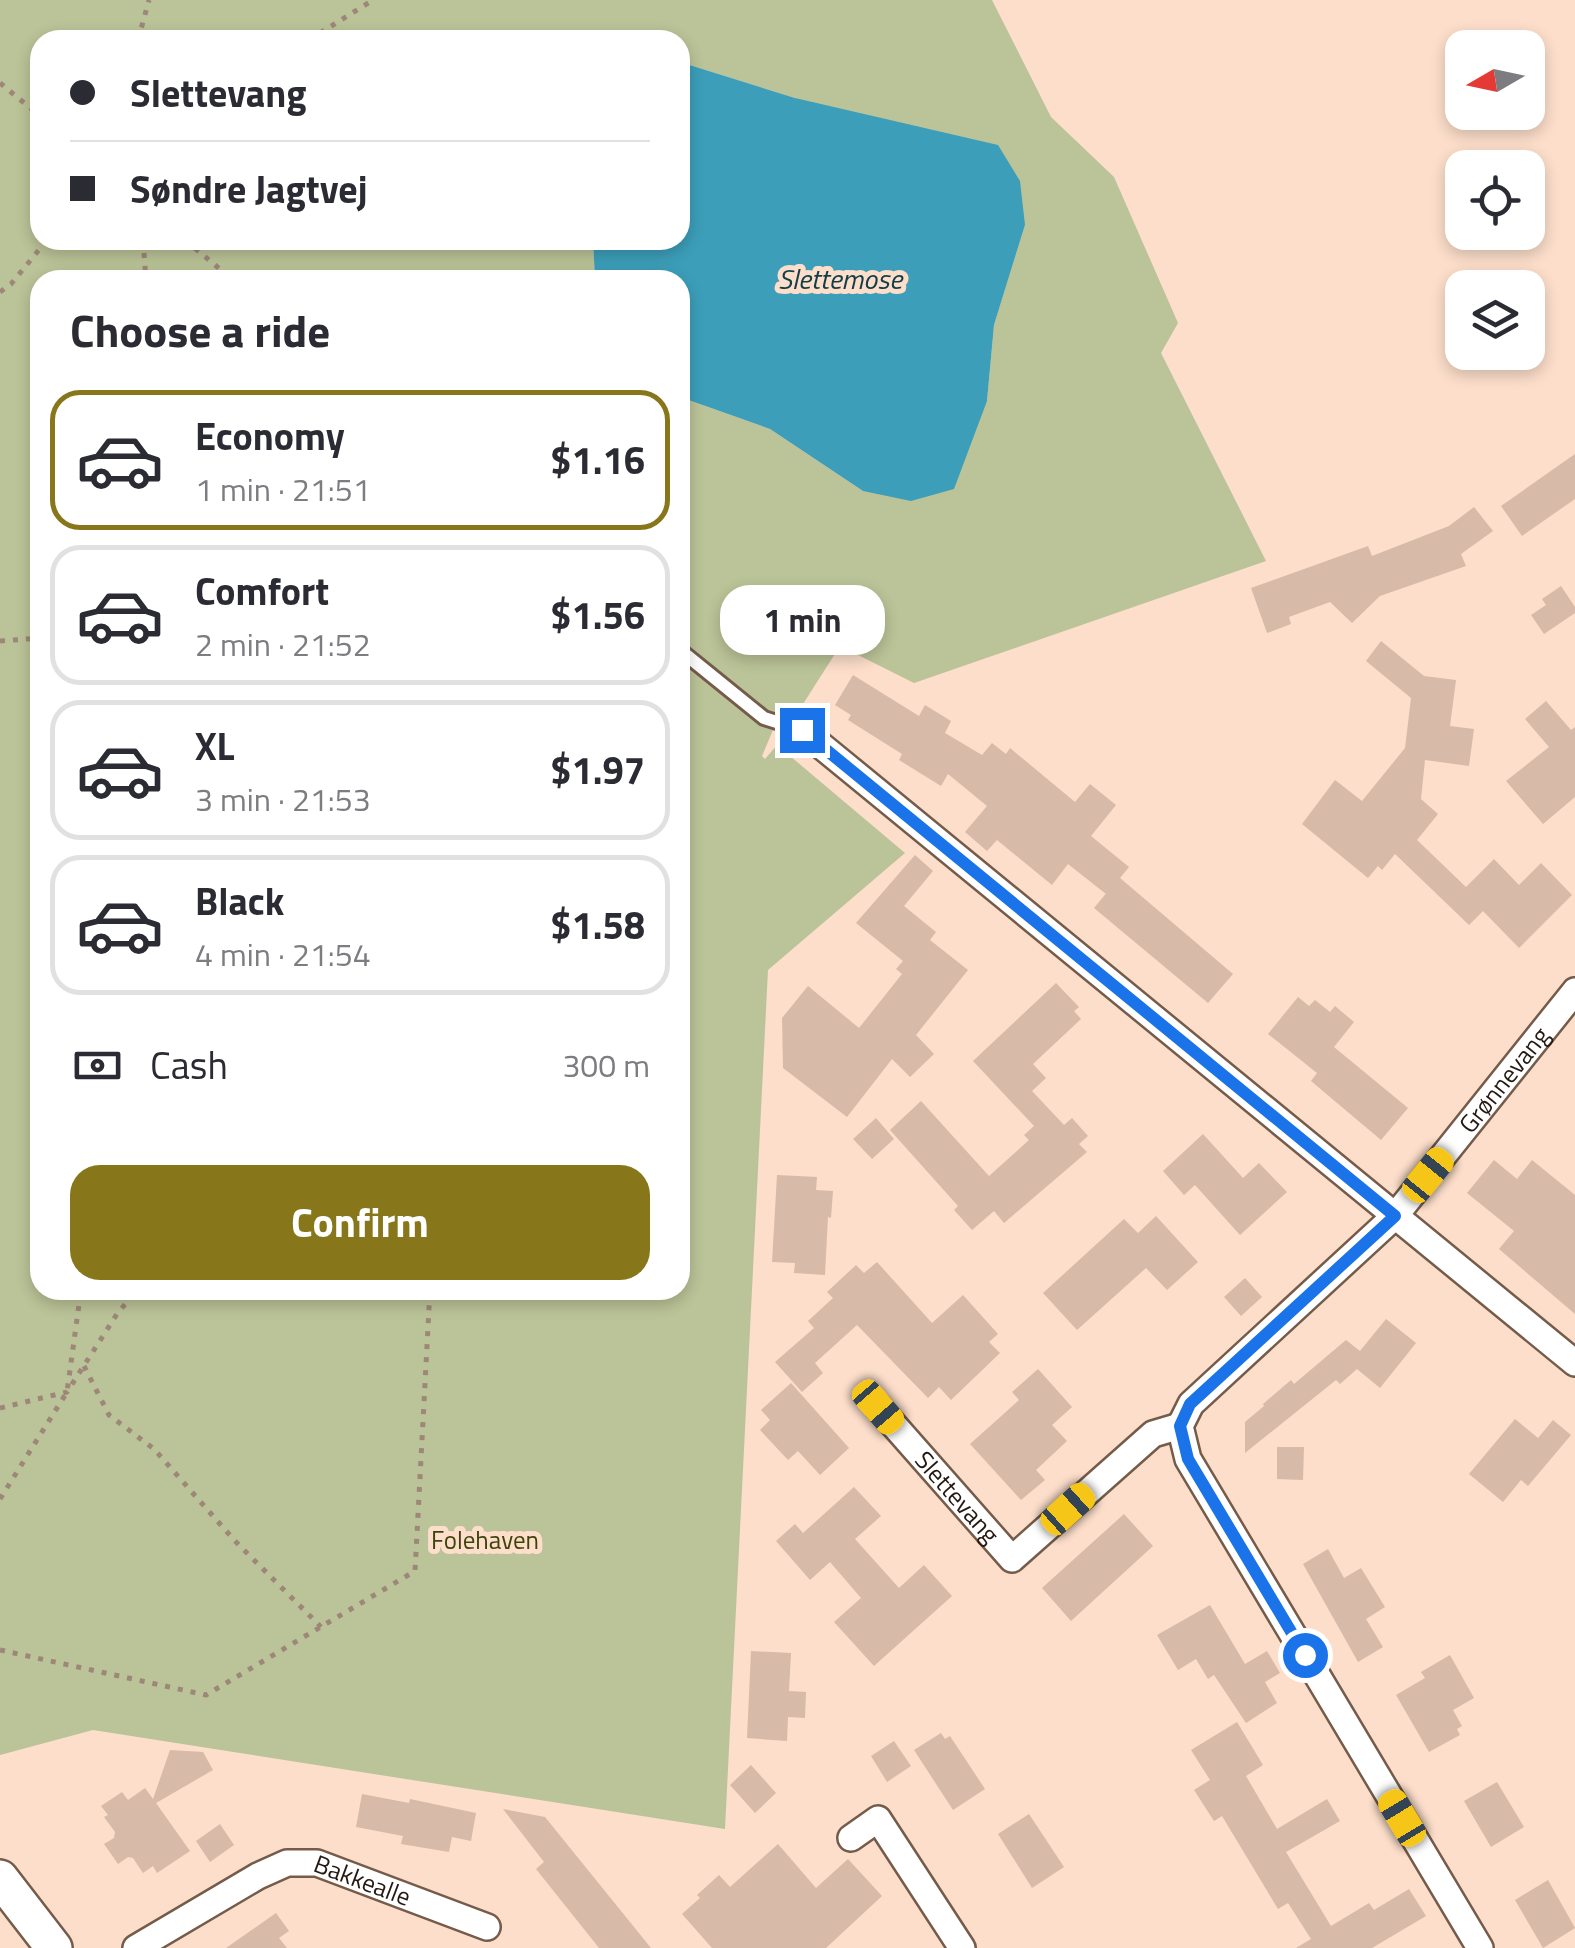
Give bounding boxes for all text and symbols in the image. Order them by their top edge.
north arrow [1445,30,1545,130]
map controls [1445,30,1545,370]
text: Slettevang [130,64,307,122]
button: locate [1445,150,1545,250]
text: Søndre Jagtvej [130,160,368,218]
water label: Slettemose [778,257,904,300]
button: layers [1445,270,1545,370]
text: Choose a ride [70,296,330,364]
text: Economy [195,407,345,465]
icon: car [75,415,165,505]
text: $1.16 [550,431,645,489]
text: 1 min · 21:51 [195,465,371,513]
text: Comfort [195,562,329,620]
icon: car [75,570,165,660]
callout: 1 min [720,585,884,655]
text: $1.56 [550,586,645,644]
text: 1 min [764,596,841,644]
text: 2 min · 21:52 [195,620,371,668]
route end [780,708,825,753]
text: XL [195,717,235,775]
icon: car [75,725,165,815]
text: $1.97 [550,741,645,799]
text: 3 min · 21:53 [195,775,371,823]
text: Black [195,872,284,930]
icon: car [75,880,165,970]
text: $1.58 [550,896,645,954]
text: 4 min · 21:54 [195,930,371,978]
street label: Grønnevang [1449,1018,1559,1141]
text: Cash [150,1036,228,1094]
icon: cash [70,1038,125,1093]
text: 300 m [562,1041,650,1089]
car [1397,1142,1459,1208]
button: Confirm [70,1165,650,1280]
car [847,1375,909,1439]
street label: Slettevang [906,1442,1009,1552]
car [1036,1478,1100,1540]
park label: Folehaven [431,1521,539,1559]
route start [1283,1633,1328,1678]
car [1374,1785,1430,1851]
street label: Bakkealle [309,1845,416,1916]

